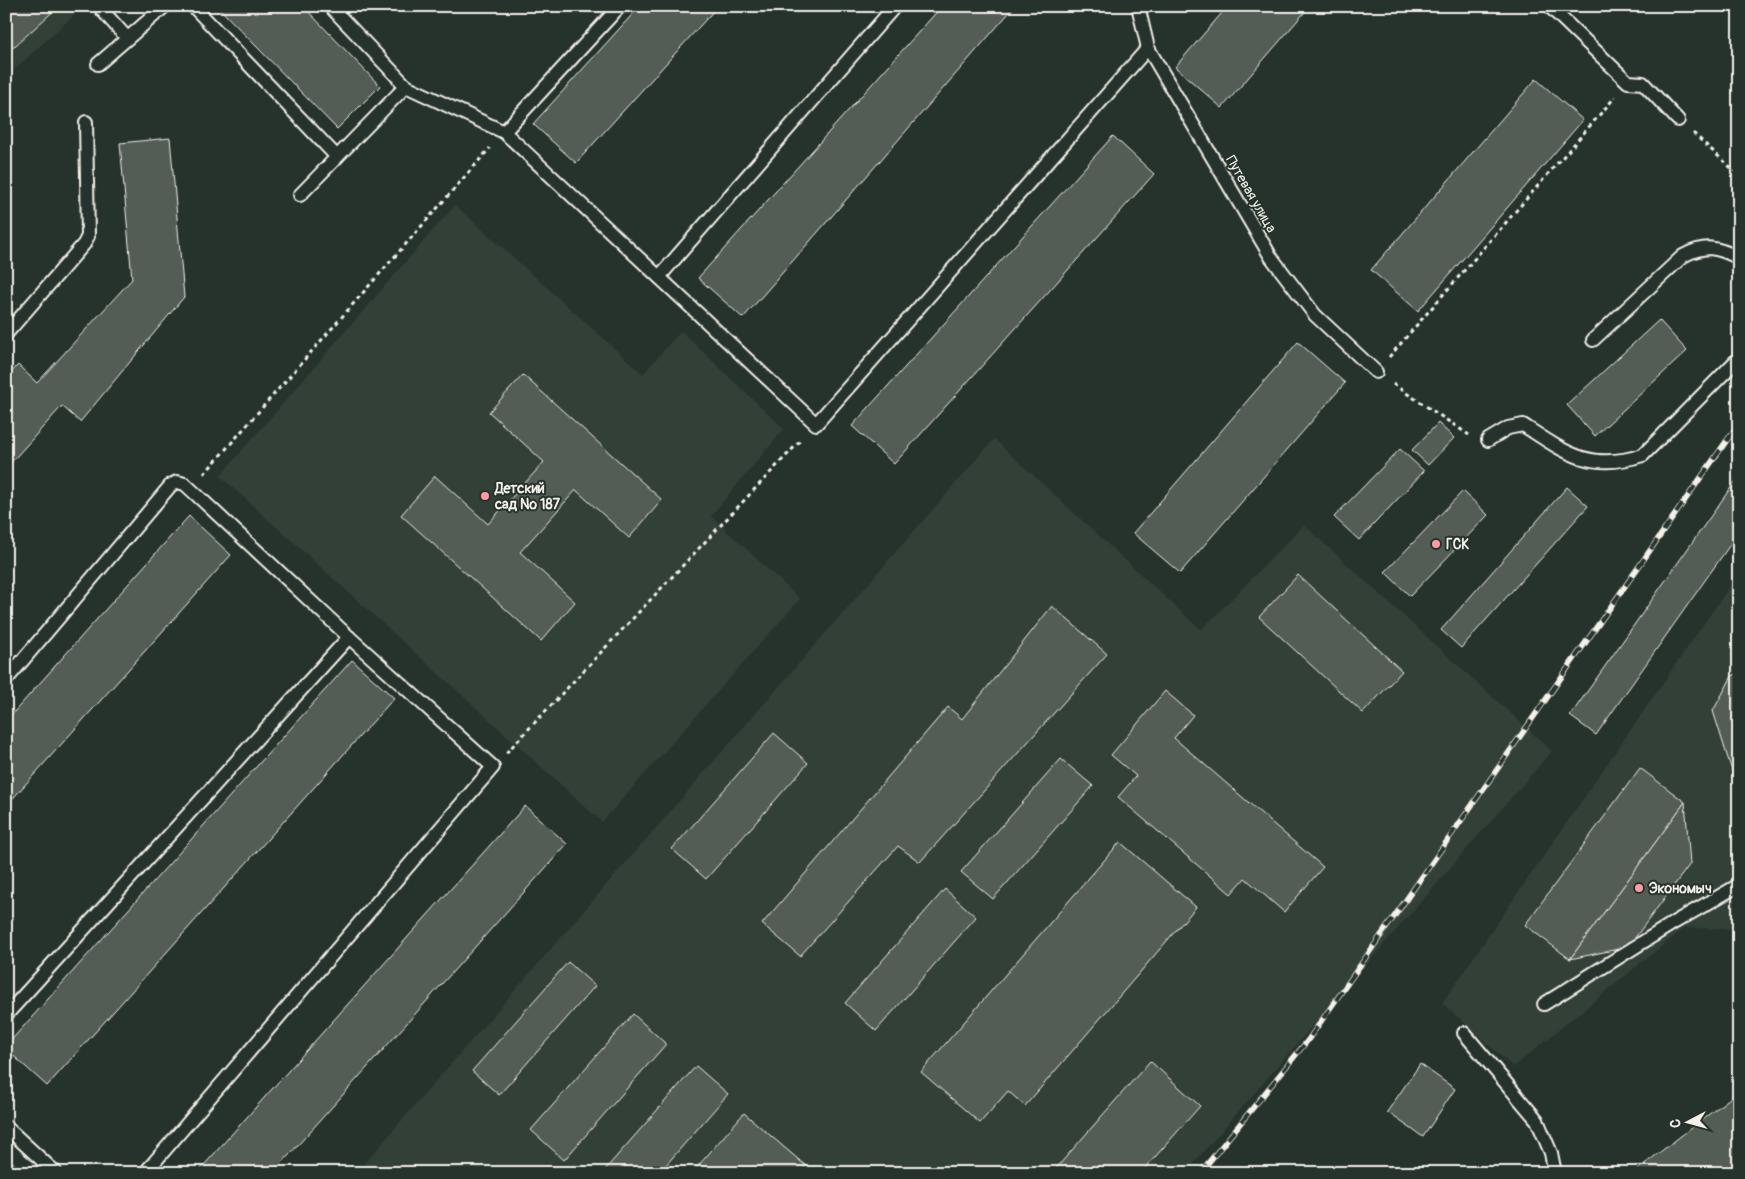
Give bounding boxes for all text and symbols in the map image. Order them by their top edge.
street label: Путевая улица [1222,152,1280,236]
place label: Детский сад № 187 [494,480,561,513]
marker: Детский сад № 187 [479,490,491,502]
place label: ГСК [1446,536,1469,553]
marker: ГСК [1430,538,1442,550]
place label: Экономыч [1649,880,1712,897]
marker: Экономыч [1633,882,1645,894]
north arrow [1662,1096,1712,1146]
text: С [1667,1118,1684,1128]

